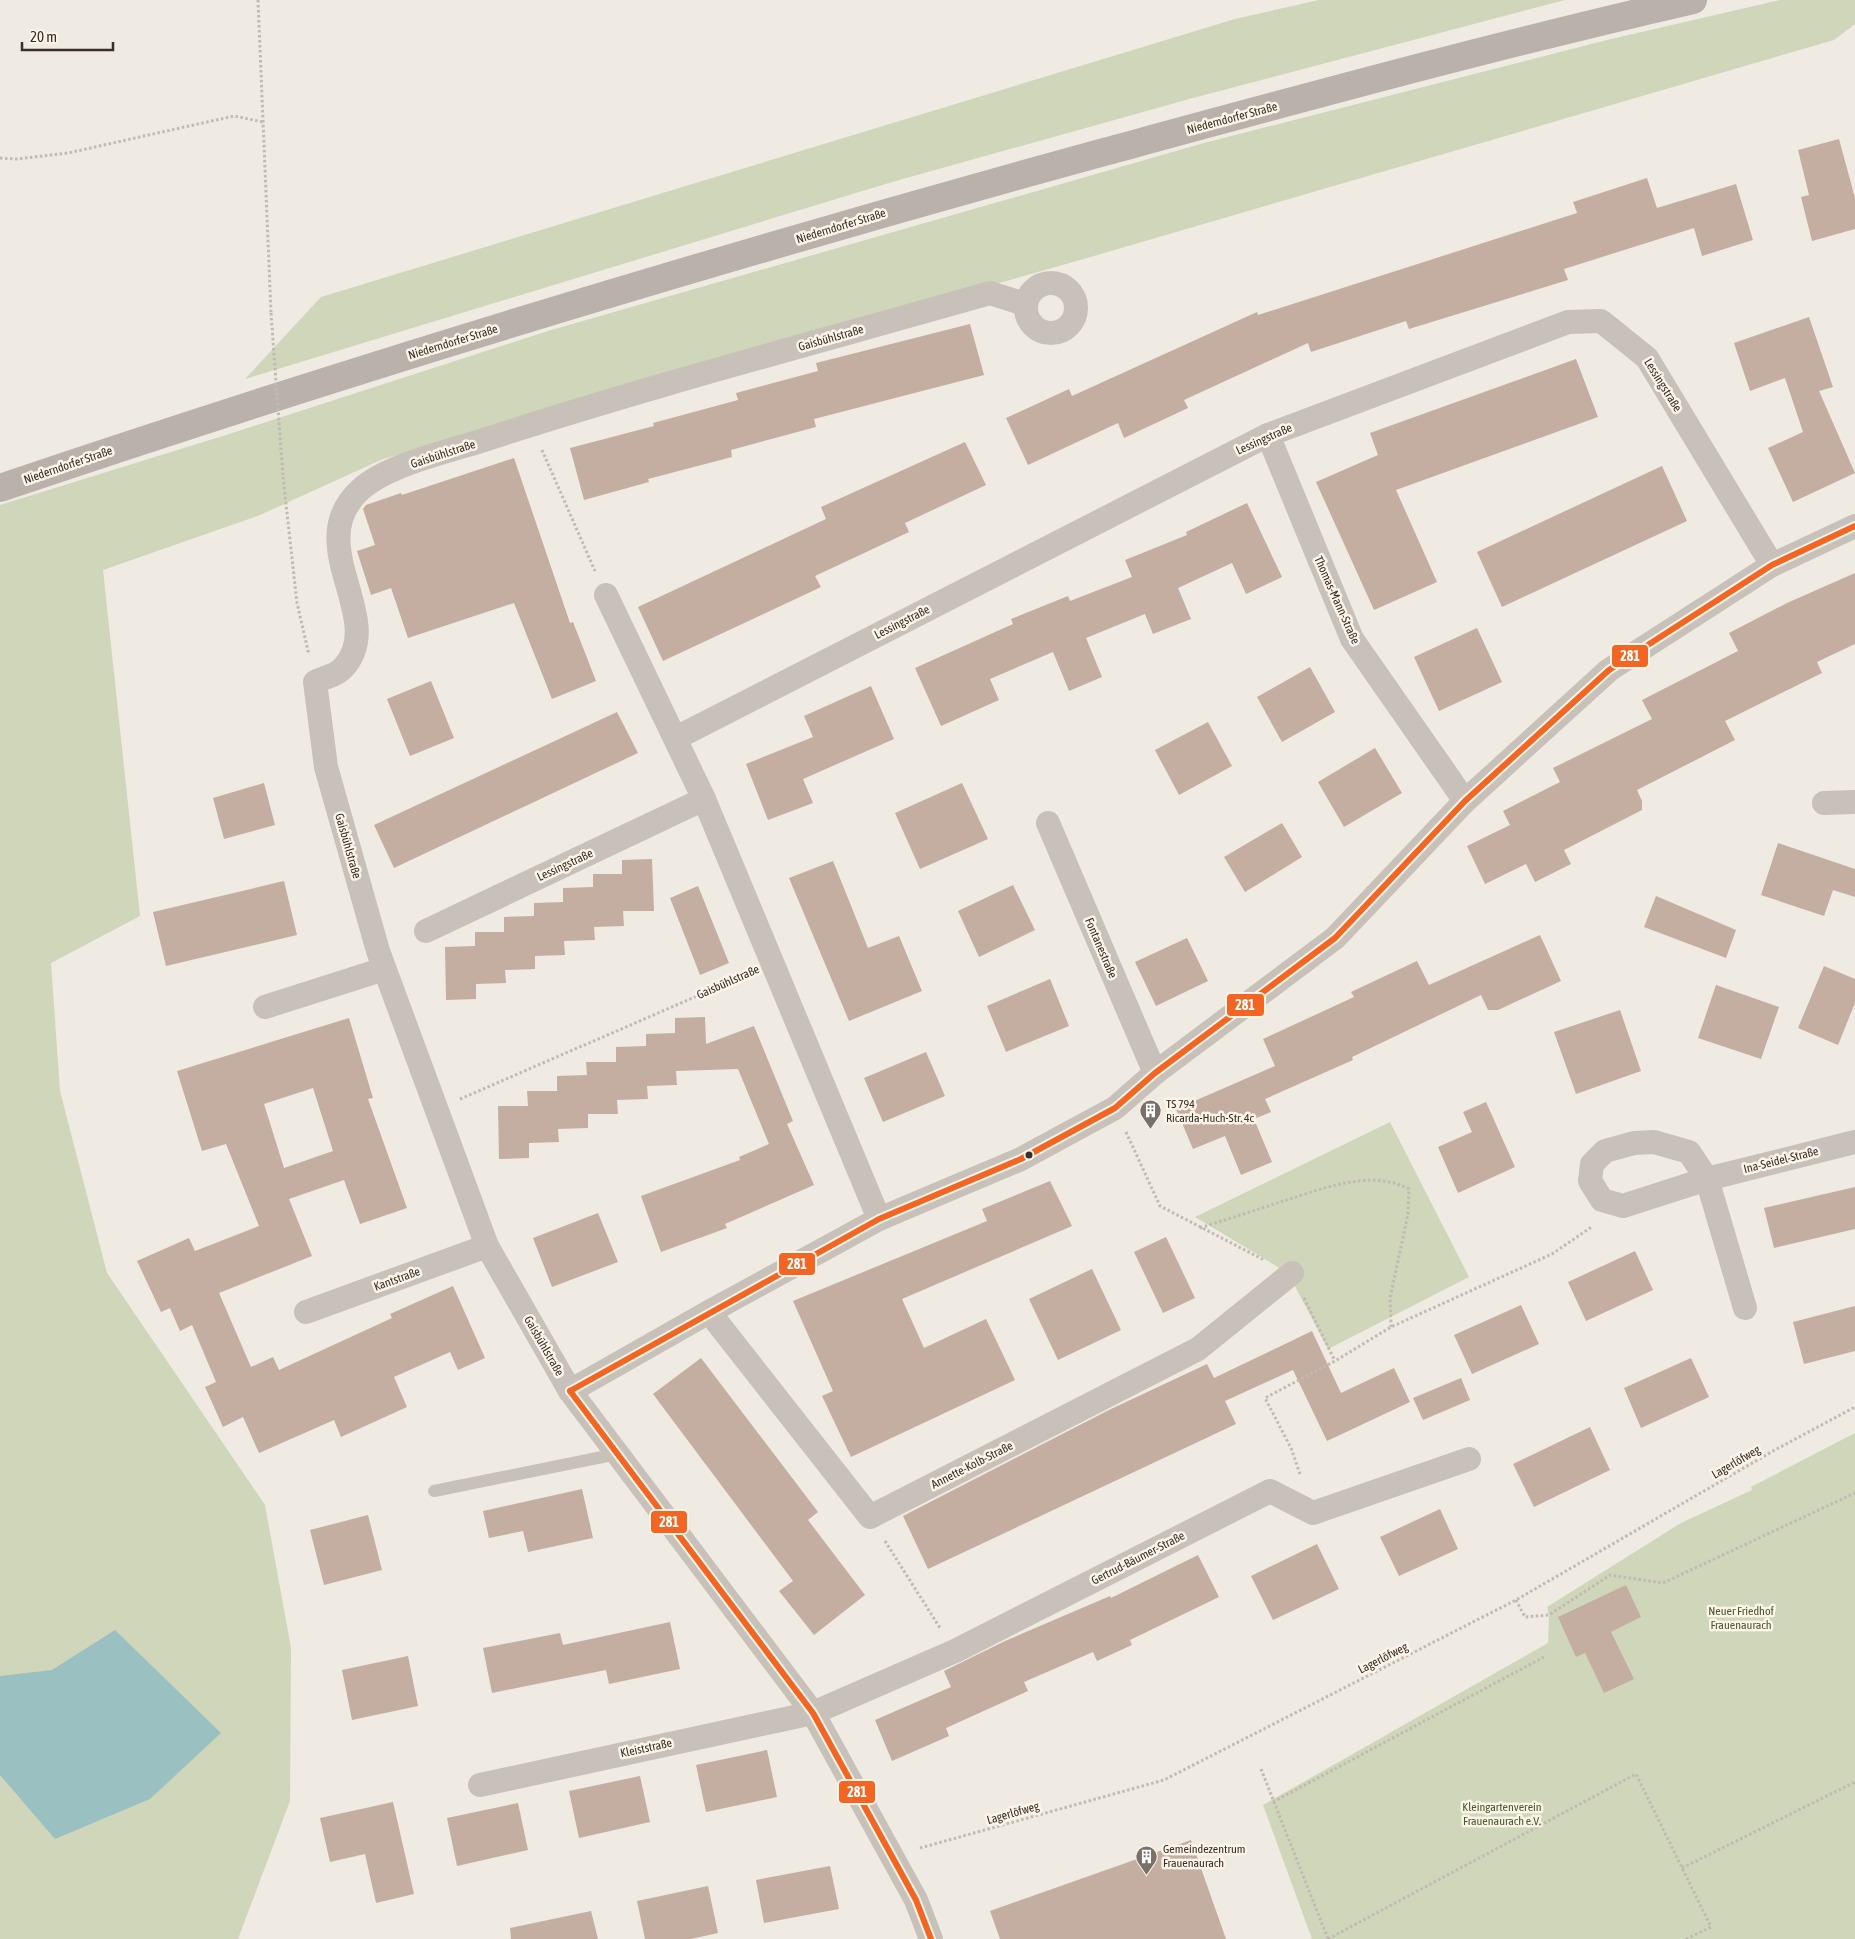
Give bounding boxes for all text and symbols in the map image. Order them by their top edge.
scale bar [22,20,114,52]
text: 20 m [30,28,57,45]
street label: Niederndorfer Straße [1185,99,1279,137]
street label: Niederndorfer Straße [795,206,887,246]
street label: Niederndorfer Straße [407,322,499,362]
street label: Gaisbühlstraße [797,322,865,354]
street label: Lessingstraße [1641,356,1685,414]
street label: Lessingstraße [1234,420,1294,458]
street label: Gaisbühlstraße [409,437,477,471]
street label: Niederndorfer Straße [22,443,114,487]
street label: Thomas-Mann-Straße [1311,554,1363,646]
street label: Lessingstraße [872,602,932,642]
line badge: 281 [1611,644,1649,668]
text: 281 [1620,648,1640,664]
street label: Gaisbühlstraße [332,812,364,880]
street label: Lessingstraße [535,846,595,884]
street label: Fontanestraße [1082,916,1120,980]
street label: Gaisbühlstraße [695,962,761,1002]
line badge: 281 [1226,993,1265,1017]
text: 281 [1235,997,1255,1013]
place label: TS 794 Ricarda-Huch-Str. 4c [1166,1097,1255,1125]
building icon: TS 794 Ricarda-Huch-Str. 4c [1138,1099,1162,1130]
street label: Ina-Seidel-Straße [1742,1144,1820,1176]
unlabelled marker [1024,1150,1034,1160]
line badge: 281 [778,1252,816,1276]
text: 281 [787,1256,807,1272]
street label: Kantstraße [372,1264,422,1294]
street label: Gaisbühlstraße [521,1313,567,1379]
street label: Annette-Kolb-Straße [929,1438,1015,1492]
street label: Lagerlöfweg [1709,1442,1764,1482]
line badge: 281 [650,1510,688,1534]
text: 281 [659,1514,679,1530]
street label: Gertrud-Bäumer-Straße [1089,1528,1187,1588]
park label: Neuer Friedhof Frauenaurach [1708,1604,1775,1632]
street label: Lagerlöfweg [1356,1639,1411,1676]
street label: Kleiststraße [619,1736,673,1760]
line badge: 281 [838,1780,876,1804]
text: 281 [847,1784,867,1800]
street label: Lagerlöfweg [985,1799,1042,1827]
park label: Kleingartenverein Frauenaurach e.V. [1462,1800,1542,1828]
place label: Gemeindezentrum Frauenaurach [1163,1842,1246,1870]
building icon: Gemeindezentrum Frauenaurach [1135,1844,1159,1875]

